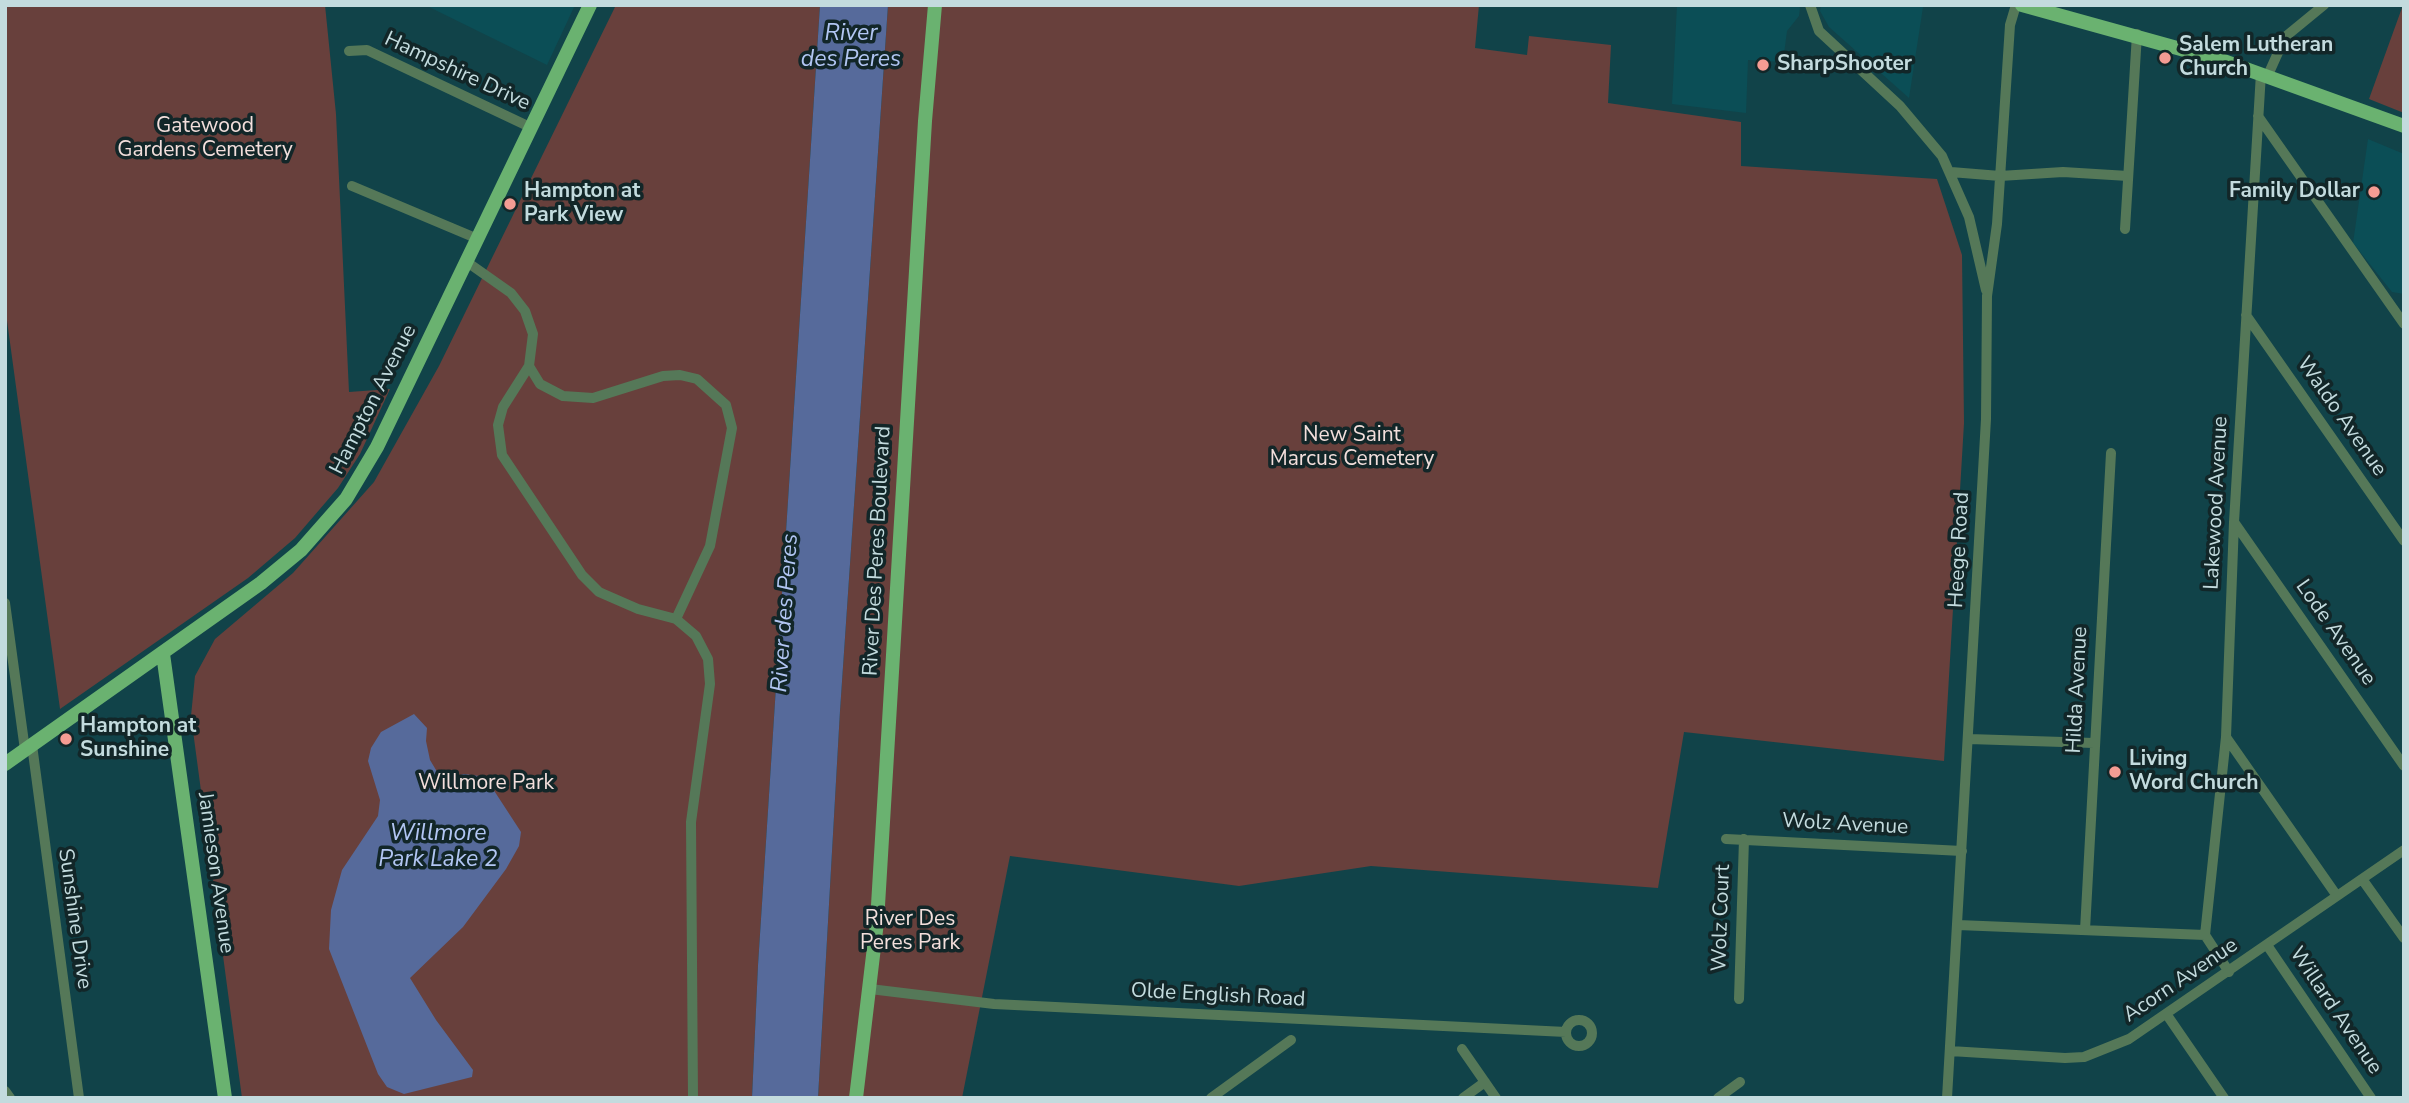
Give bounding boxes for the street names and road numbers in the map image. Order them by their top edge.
street label: Hampshire Drive [380,27,534,117]
street label: Hampton Avenue [325,321,423,479]
street label: Waldo Avenue [2291,352,2391,482]
street label: Lakewood Avenue [2200,416,2234,590]
street label: River Des Peres Boulevard [859,425,897,677]
street label: Heege Road [1944,491,1976,609]
street label: Lode Avenue [2289,575,2381,691]
street label: Hilda Avenue [2062,626,2094,754]
street label: Jamieson Avenue [191,791,239,955]
street label: Wolz Avenue [1781,809,1909,841]
street label: Sunshine Drive [52,847,96,991]
street label: Wolz Court [1708,864,1736,972]
street label: Acorn Avenue [2119,933,2243,1029]
street label: Willard Avenue [2283,943,2387,1079]
street label: Olde English Road [1130,979,1306,1013]

